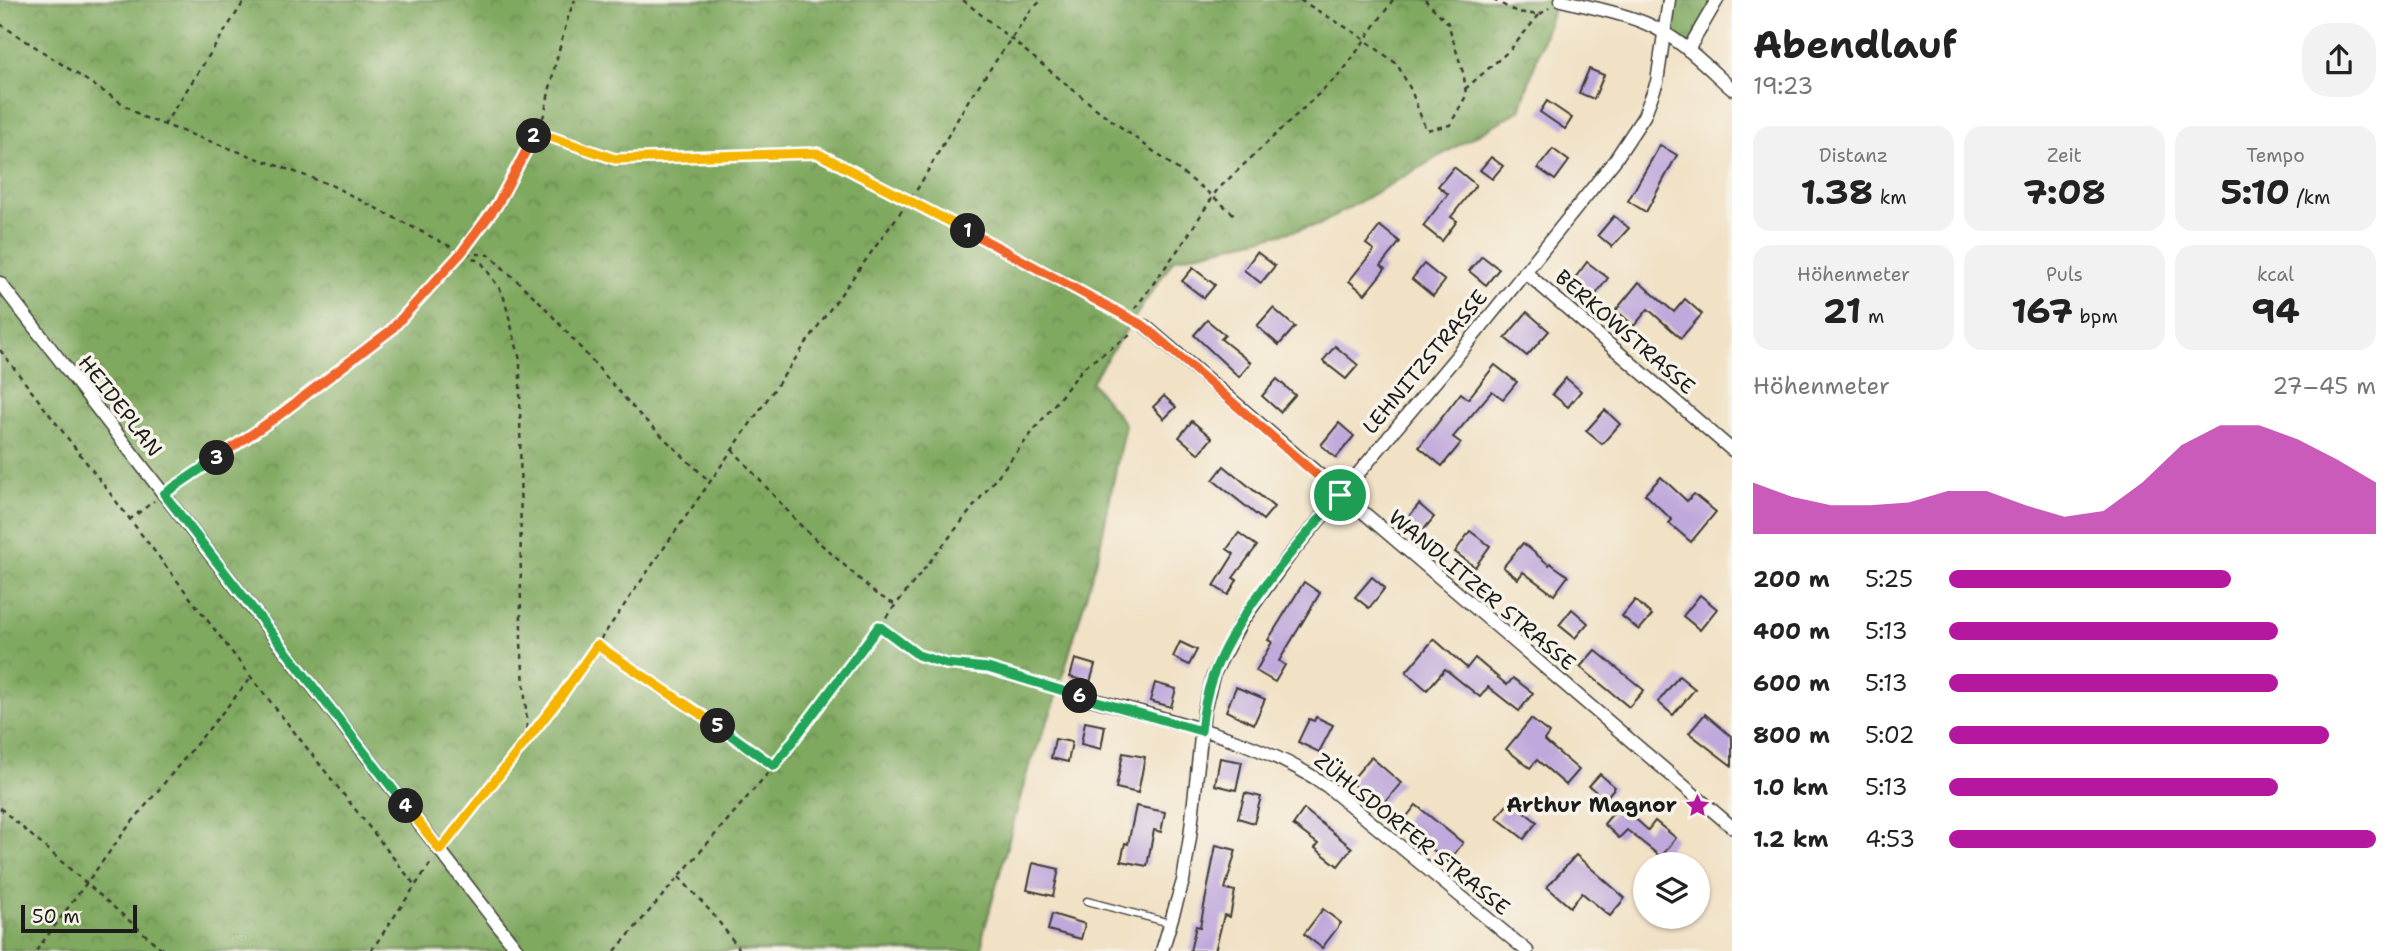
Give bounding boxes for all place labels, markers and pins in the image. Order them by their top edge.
pin: 2 [516,118,552,154]
pin: 1 [950,214,986,248]
pin: 3 [200,440,234,476]
pin [1310,465,1370,525]
pin: 6 [1062,678,1098,714]
pin: 5 [700,708,736,744]
pin: 4 [388,788,424,824]
place label: Arthur Magnor [1506,791,1677,819]
place icon: Arthur Magnor [1683,791,1711,819]

